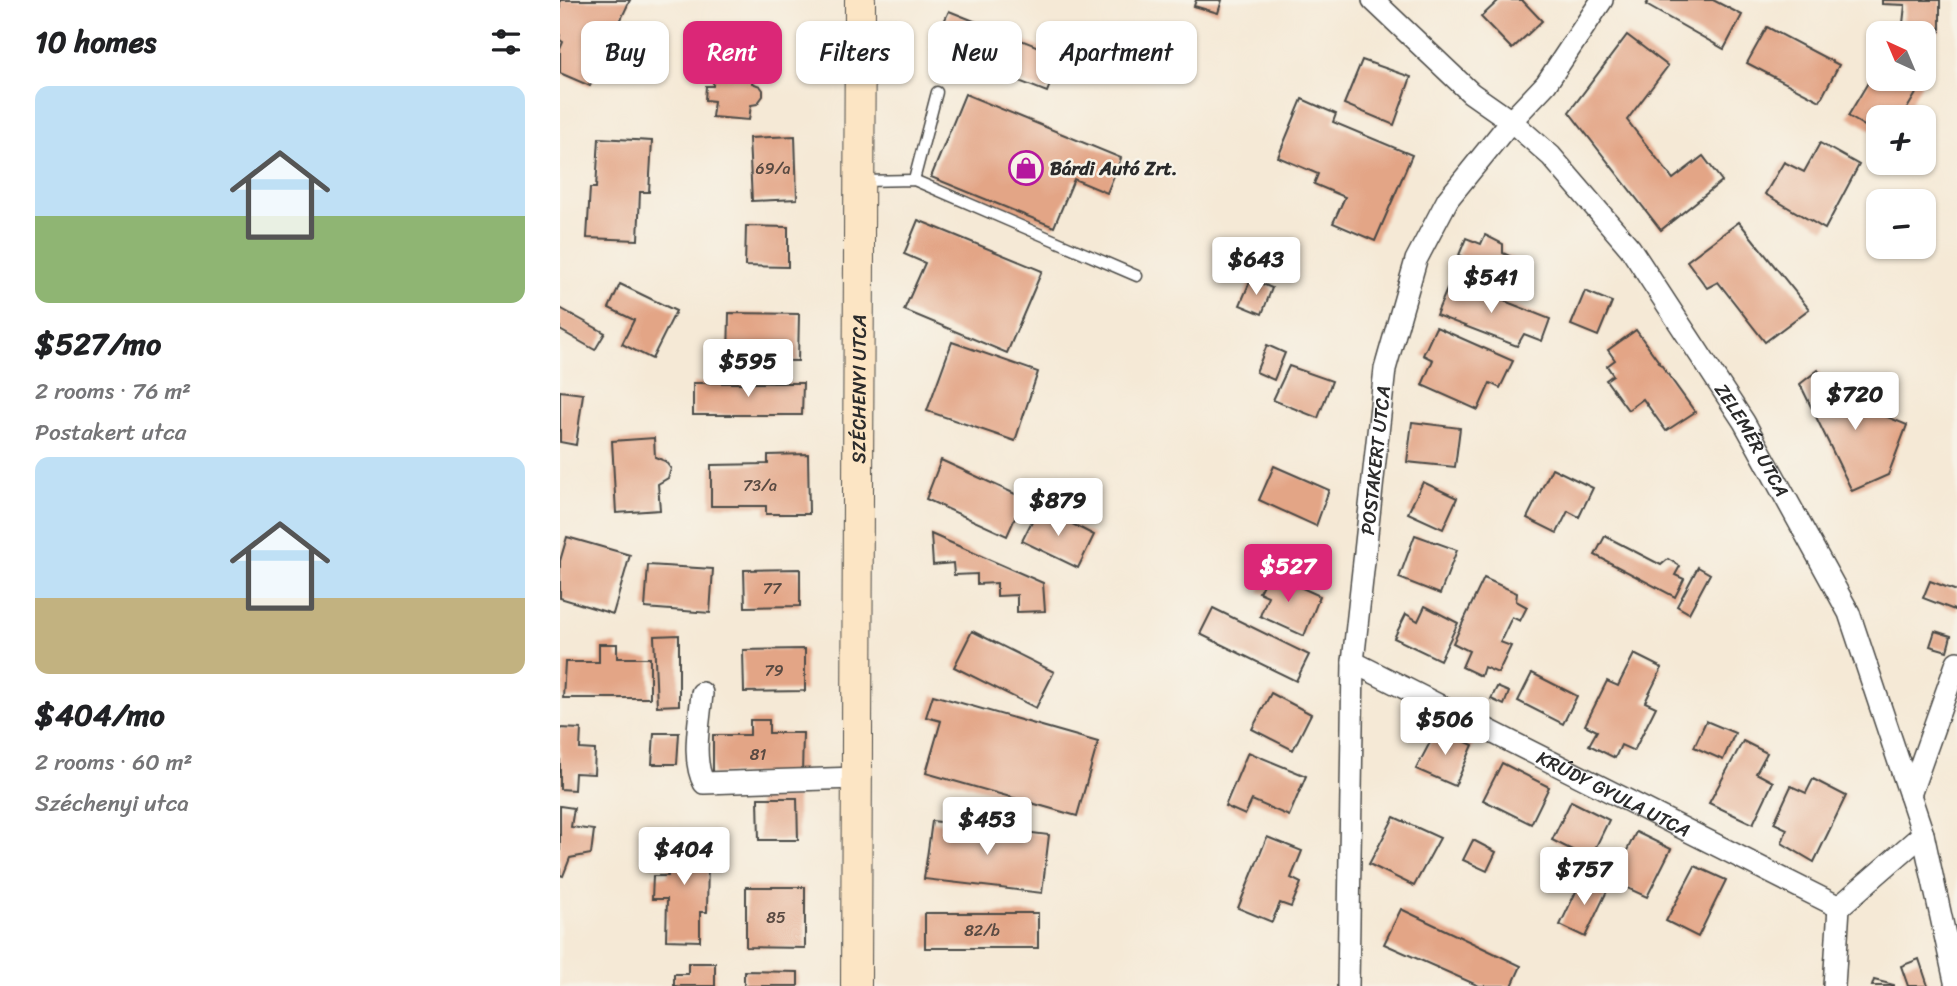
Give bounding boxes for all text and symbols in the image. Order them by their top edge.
text: 10 homes [35,15,156,69]
chip: Buy [581,21,669,84]
chip: Rent [683,21,782,84]
chip: Filters [796,21,914,84]
chip: New [928,21,1022,84]
chip: Apartment [1036,21,1197,84]
north arrow [1866,21,1936,91]
map controls [1866,21,1936,259]
icon: filters [487,23,525,61]
button: + [1866,105,1936,175]
icon: home [217,132,343,258]
shop icon: Bárdi Autó Zrt. [1007,149,1045,187]
place label: Bárdi Autó Zrt. [1050,152,1178,185]
house number: 69/a [756,154,790,183]
button: − [1866,189,1936,259]
pin: $643 [1215,238,1297,297]
text: $643 [1228,239,1284,280]
pin: $541 [1450,256,1532,315]
text: $541 [1464,257,1518,298]
street label: SZÉCHENYI UTCA [842,314,876,464]
text: $527/mo [35,317,161,371]
pin: $595 [707,340,789,399]
text: $595 [719,341,777,382]
text: 2 rooms · 76 m² [35,371,191,412]
pin: $720 [1814,372,1896,432]
text: $720 [1827,374,1883,415]
street label: ZELEMÉR UTCA [1706,376,1798,503]
street label: POSTAKERT UTCA [1351,384,1400,537]
text: Postakert utca [35,412,186,453]
house number: 73/a [743,471,777,500]
pin: $879 [1017,478,1099,538]
text: $879 [1030,480,1086,521]
icon: home [217,503,343,629]
pin: $527 [1247,544,1329,604]
text: $527 [1260,546,1316,587]
house number: 77 [763,574,782,603]
house number: 79 [765,656,784,685]
text: $404/mo [35,688,165,742]
pin: $506 [1404,698,1486,757]
text: $506 [1416,699,1474,740]
house number: 81 [750,740,766,769]
street label: KRÚDY GYULA UTCA [1531,741,1696,847]
text: 2 rooms · 60 m² [35,742,193,783]
text: Széchenyi utca [35,783,189,824]
pin: $453 [946,798,1028,857]
text: $453 [959,799,1015,840]
pin: $404 [643,828,725,887]
text: $404 [655,829,713,870]
pin: $757 [1543,848,1625,907]
text: $757 [1556,849,1612,890]
house number: 85 [766,903,786,932]
house number: 82/b [964,916,1000,945]

